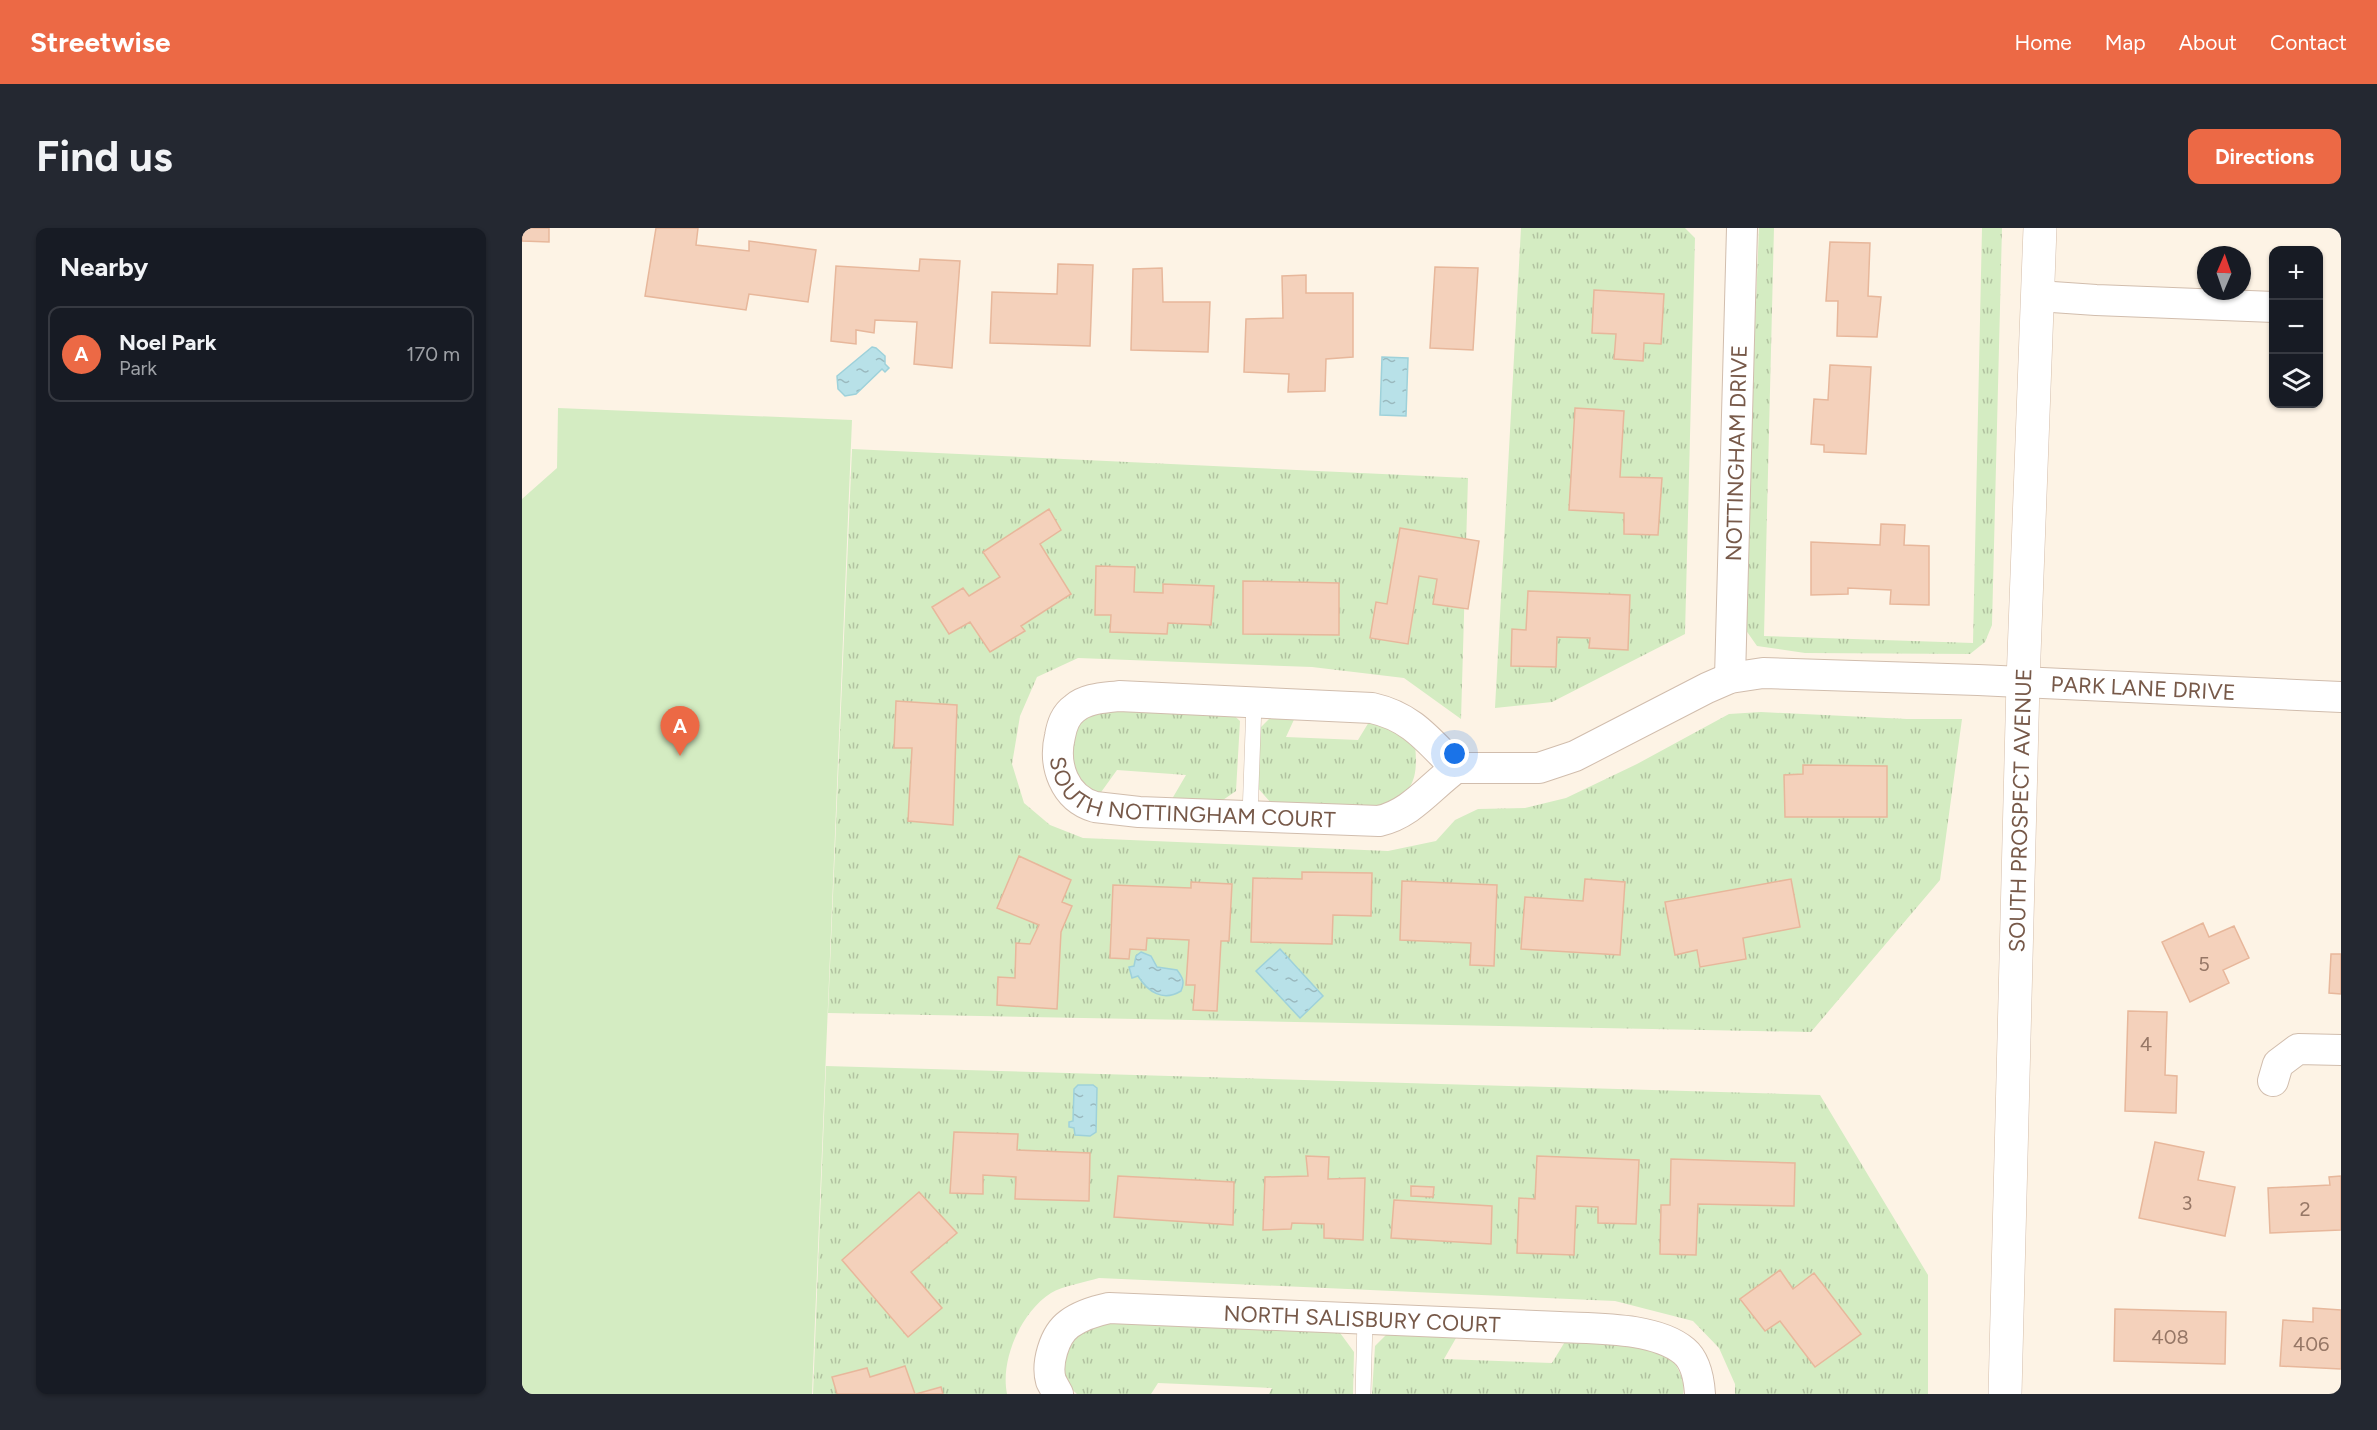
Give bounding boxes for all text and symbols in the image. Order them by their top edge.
text: Streetwise [30,25,170,59]
text: Home [2015,30,2072,55]
text: Map [2105,30,2146,55]
text: About [2179,30,2237,55]
text: Contact [2270,30,2347,55]
button: Directions [2188,129,2341,184]
text: Find us [36,131,173,182]
north arrow [2197,246,2251,300]
map controls [2269,246,2323,408]
button: + [2269,246,2323,300]
text: Nearby [60,251,148,283]
button: − [2269,300,2323,354]
text: Noel Park [119,329,217,356]
text: A [74,342,89,366]
text: 170 m [406,342,460,366]
street label: NOTTINGHAM DRIVE [1720,344,1753,562]
button: layers [2269,354,2323,408]
text: Park [119,356,157,380]
street label: SOUTH PROSPECT AVENUE [2003,668,2038,953]
street label: PARK LANE DRIVE [2050,670,2236,706]
pin: A [660,706,700,756]
your location [1440,739,1469,768]
street label: SOUTH NOTTINGHAM COURT [1044,755,1336,833]
house number: 5 [2198,952,2210,976]
house number: 4 [2140,1032,2152,1056]
house number: 3 [2182,1191,2192,1215]
house number: 2 [2299,1197,2311,1221]
street label: NORTH SALISBURY COURT [1223,1300,1501,1338]
house number: 408 [2151,1325,2189,1349]
house number: 406 [2293,1332,2329,1356]

